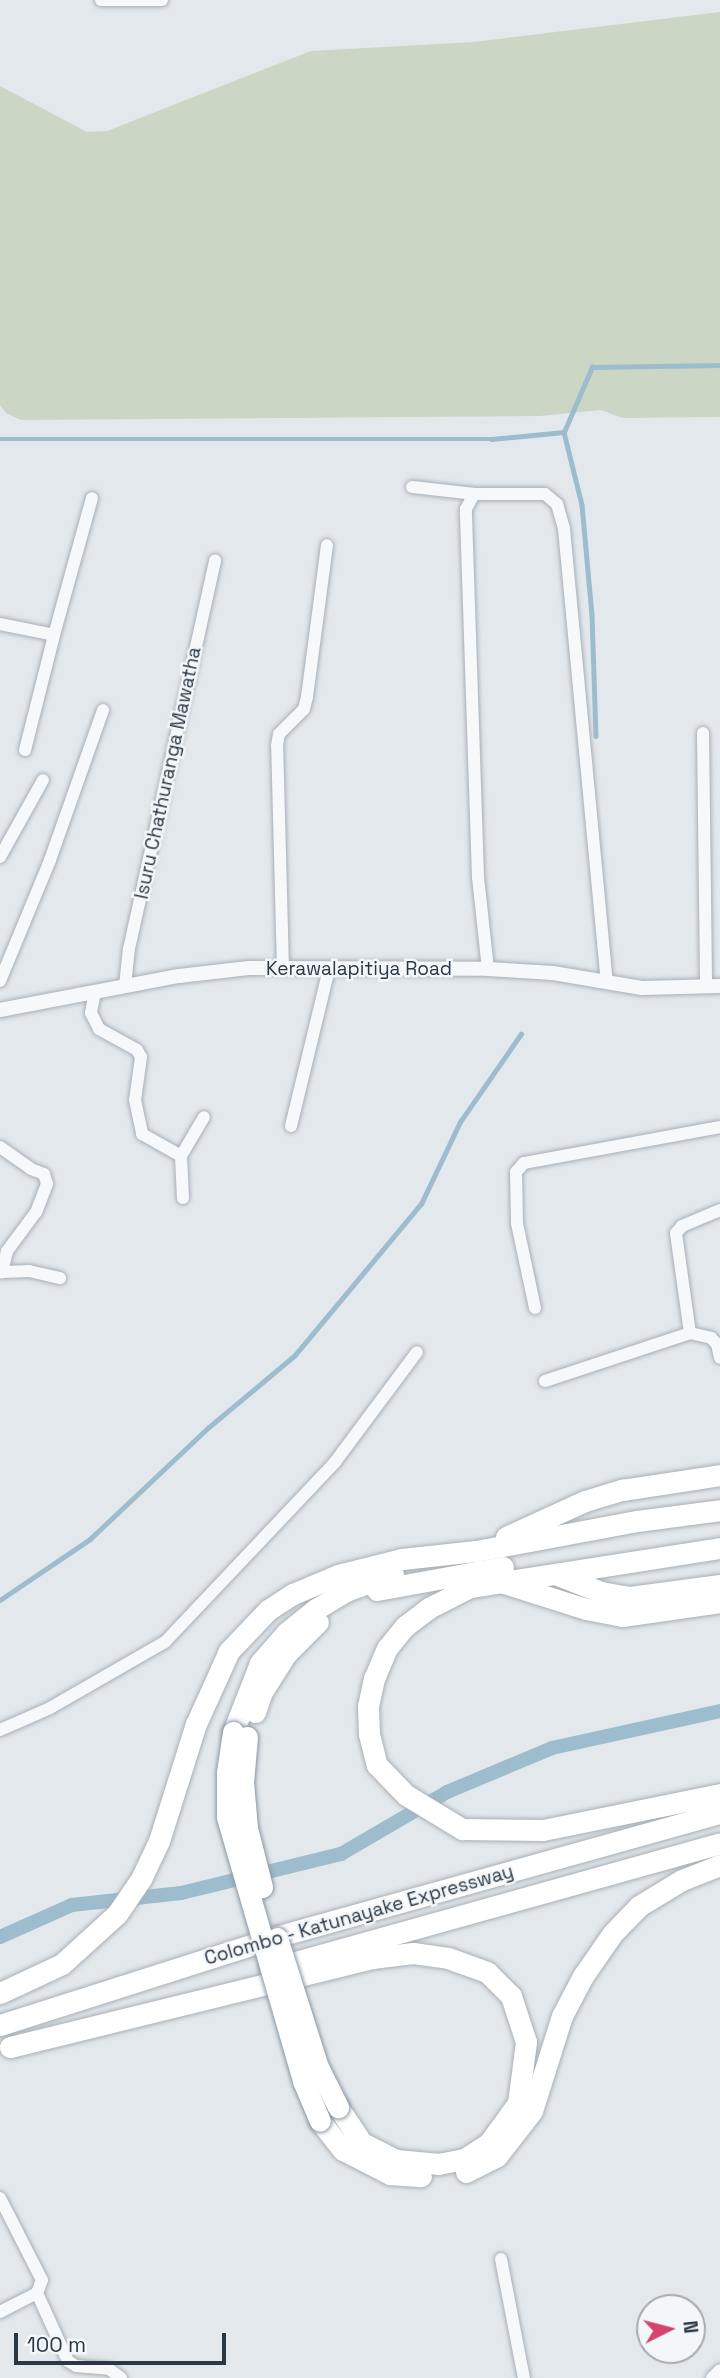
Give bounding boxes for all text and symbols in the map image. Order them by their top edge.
street label: Isuru Chathuranga Mawatha [130,645,206,901]
street label: Kerawalapitiya Road [266,958,452,980]
street label: Colombo - Katunayake Expressway [201,1860,517,1970]
north arrow [636,2294,706,2364]
scale bar [18,2318,229,2362]
text: N [677,2319,703,2335]
text: 100 m [27,2331,86,2358]

